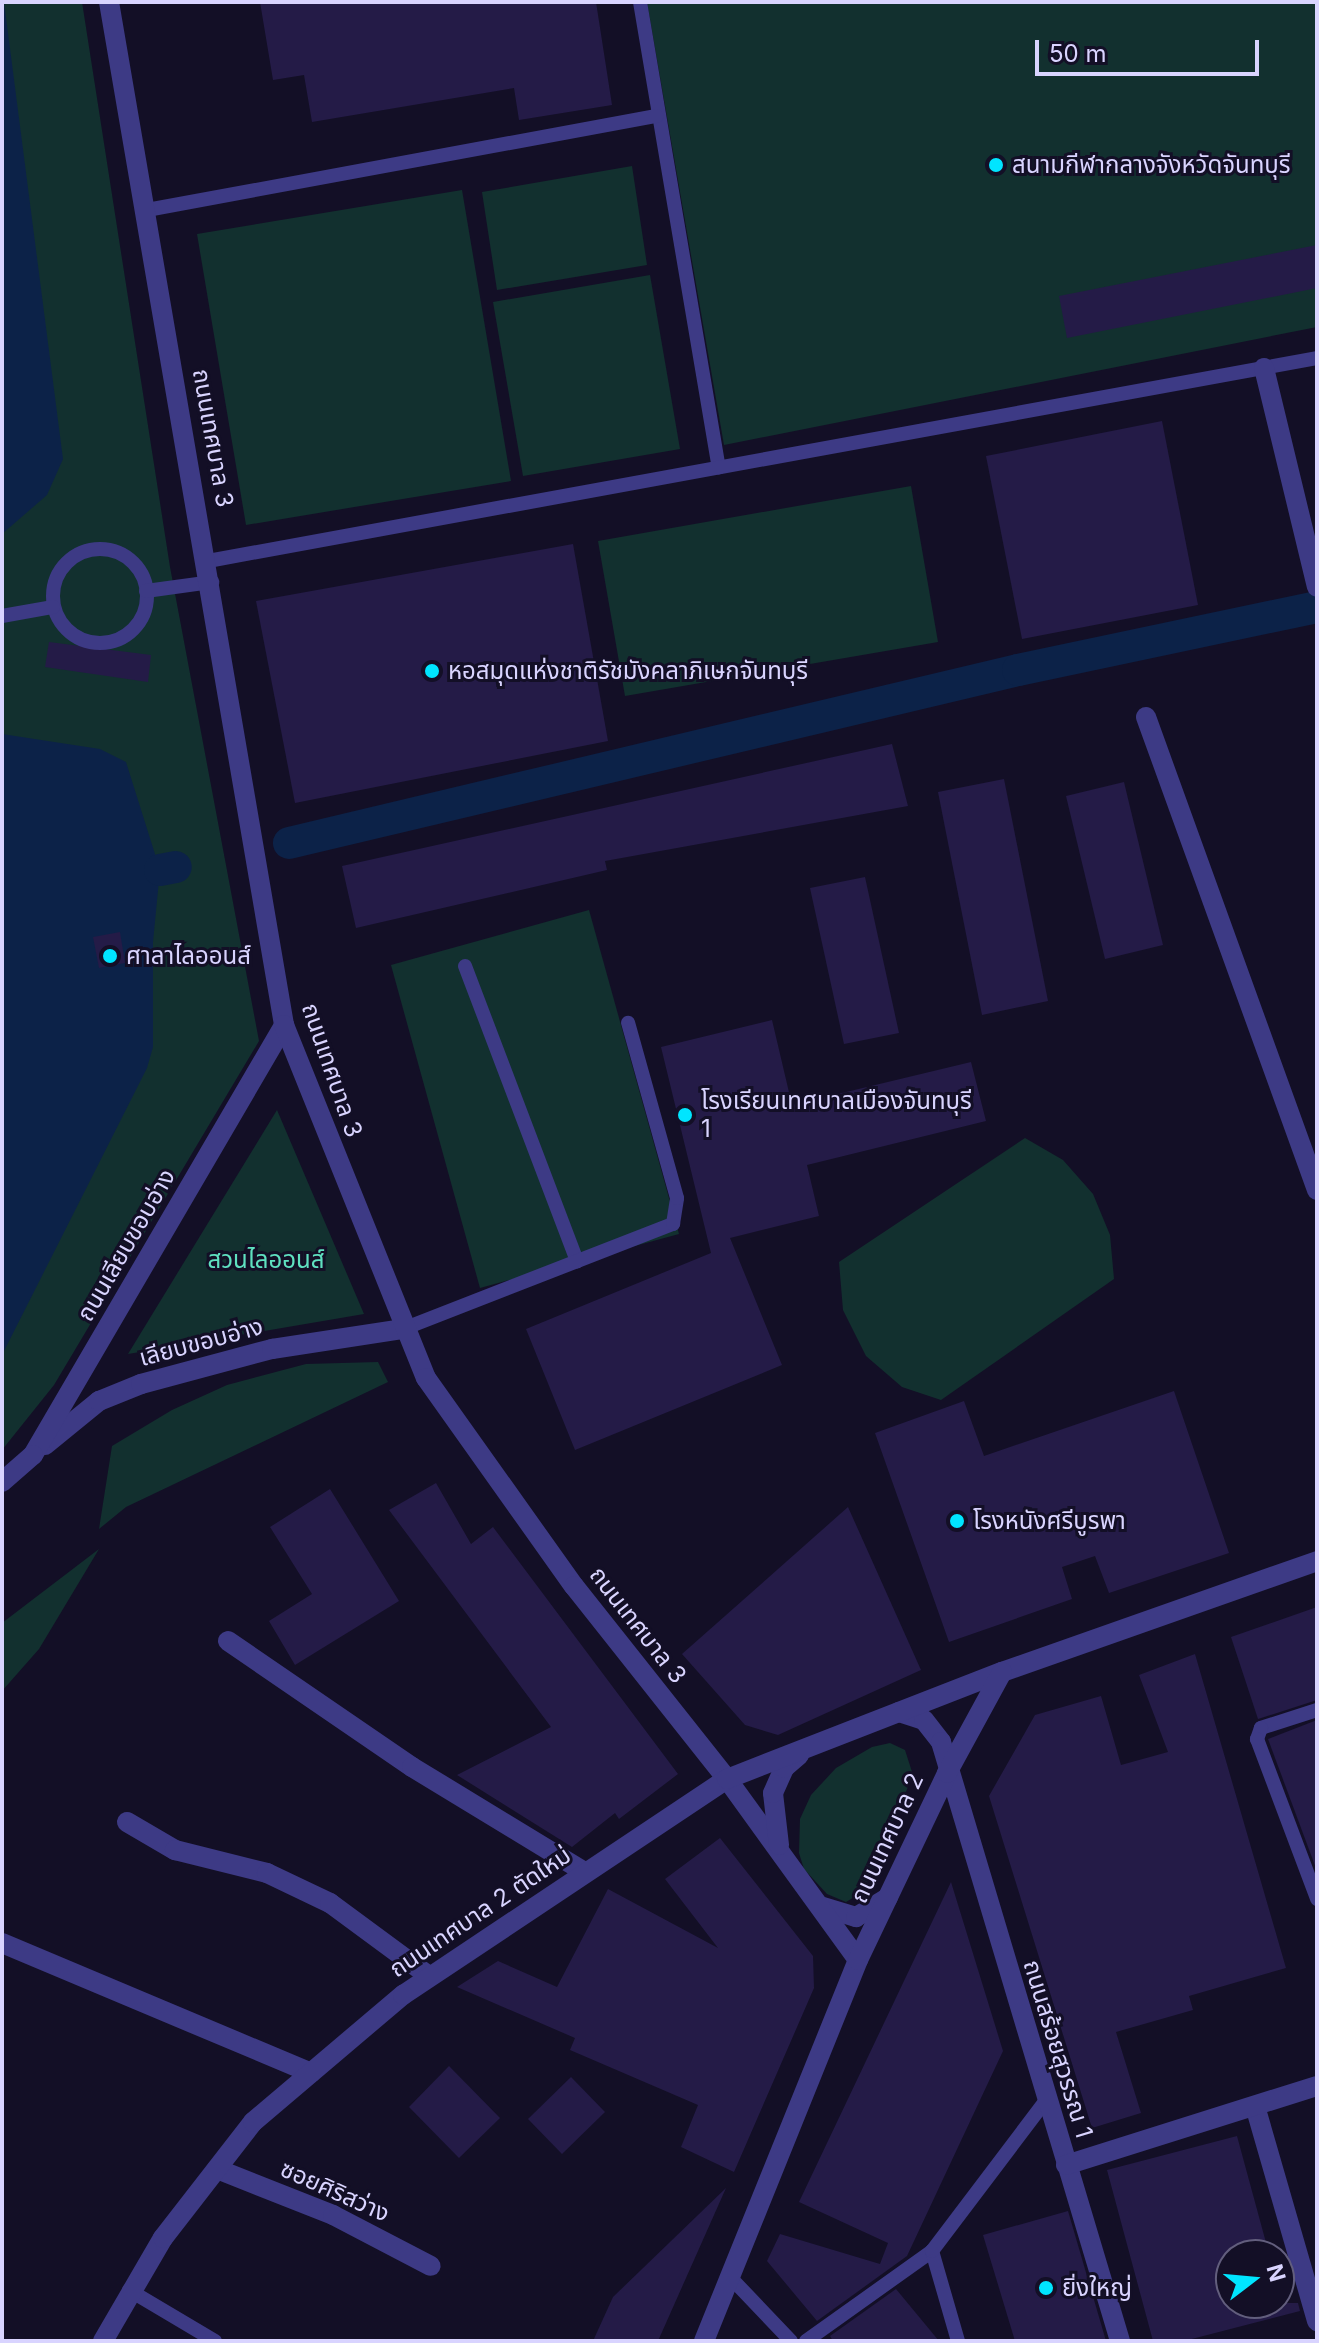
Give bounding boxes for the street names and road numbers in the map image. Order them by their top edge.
street label: ถนนเทศบาล 3 [187,366,239,510]
street label: ถนนเทศบาล 3 [296,999,368,1141]
street label: ถนนเลียบขอบอ่าง [71,1164,181,1326]
street label: เลียบขอบอ่าง [136,1312,266,1372]
street label: ถนนเทศบาล 3 [584,1561,692,1689]
street label: ถนนเทศบาล 2 [844,1768,930,1908]
street label: ถนนเทศบาล 2 ตัดใหม่ [384,1841,576,1983]
street label: ถนนสร้อยสุวรรณ 1 [1017,1957,1099,2141]
street label: ซอยศิริสว่าง [276,2154,394,2228]

